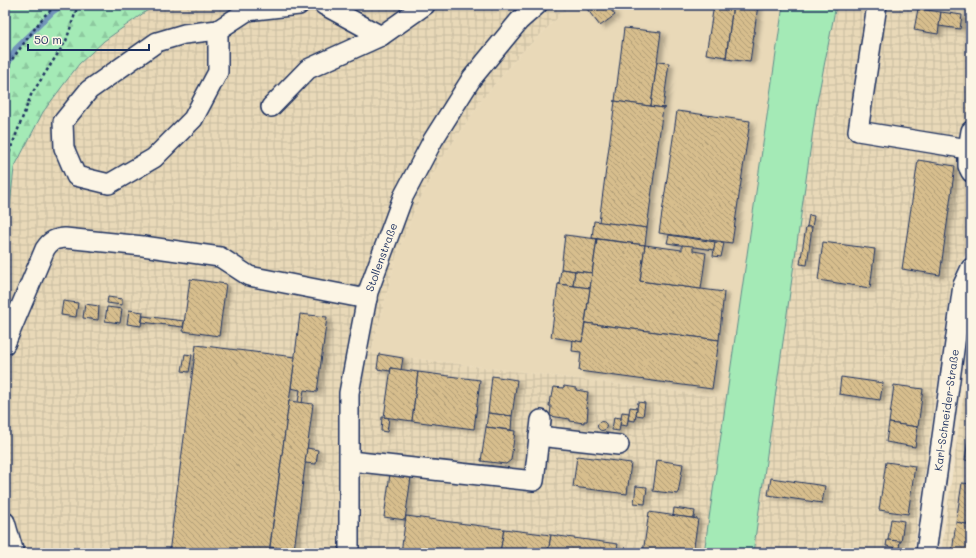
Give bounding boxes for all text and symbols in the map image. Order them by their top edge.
scale bar [28,26,149,52]
text: 50 m [34,31,62,47]
street label: Stollenstraße [362,220,400,294]
street label: Karl-Schneider-Straße [930,348,962,472]

